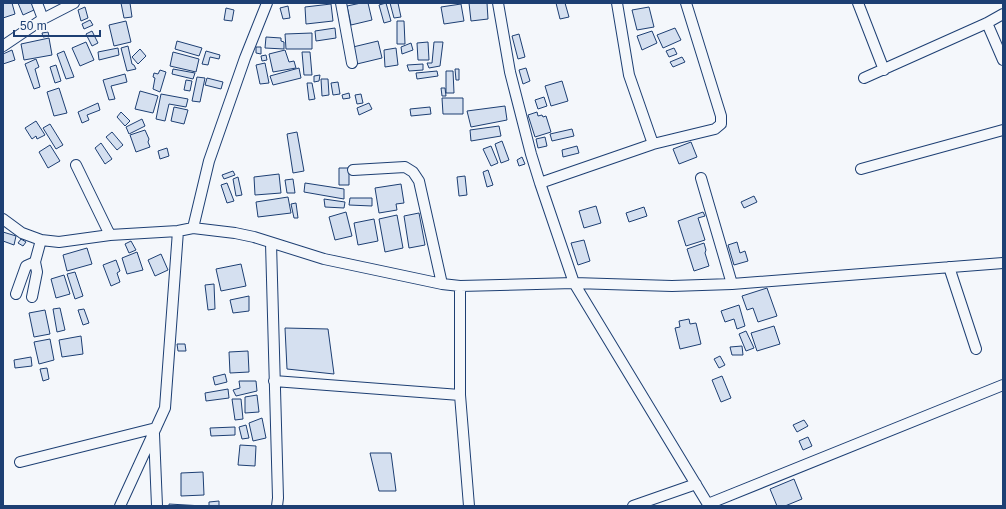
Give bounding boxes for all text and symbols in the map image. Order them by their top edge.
scale bar [14,12,100,38]
text: 50 m [20,19,47,33]

